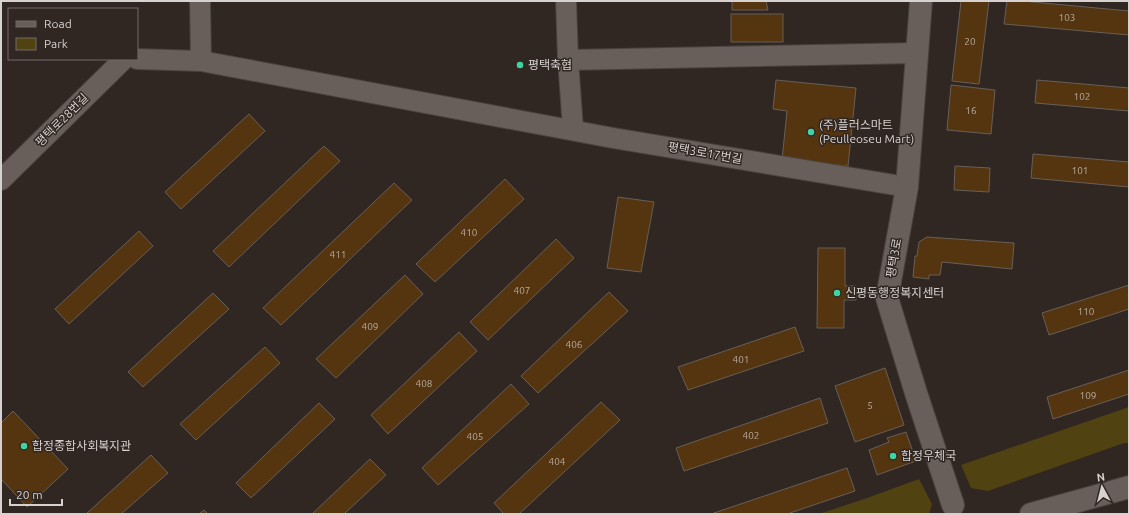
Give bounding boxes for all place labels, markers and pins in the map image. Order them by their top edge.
place label: 평택축협 [528,58,572,71]
marker: 평택축협 [515,60,525,70]
place label: (주)플러스마트 (Peulleoseu Mart) [819,118,914,146]
marker: (주)플러스마트 (Peulleoseu Mart) [806,127,816,137]
place label: 신평동행정복지센터 [845,286,944,299]
marker: 신평동행정복지센터 [832,288,842,298]
place label: 합정종합사회복지관 [32,439,131,452]
marker: 합정종합사회복지관 [19,441,29,451]
place label: 합정우체국 [901,449,956,462]
marker: 합정우체국 [888,451,898,461]

